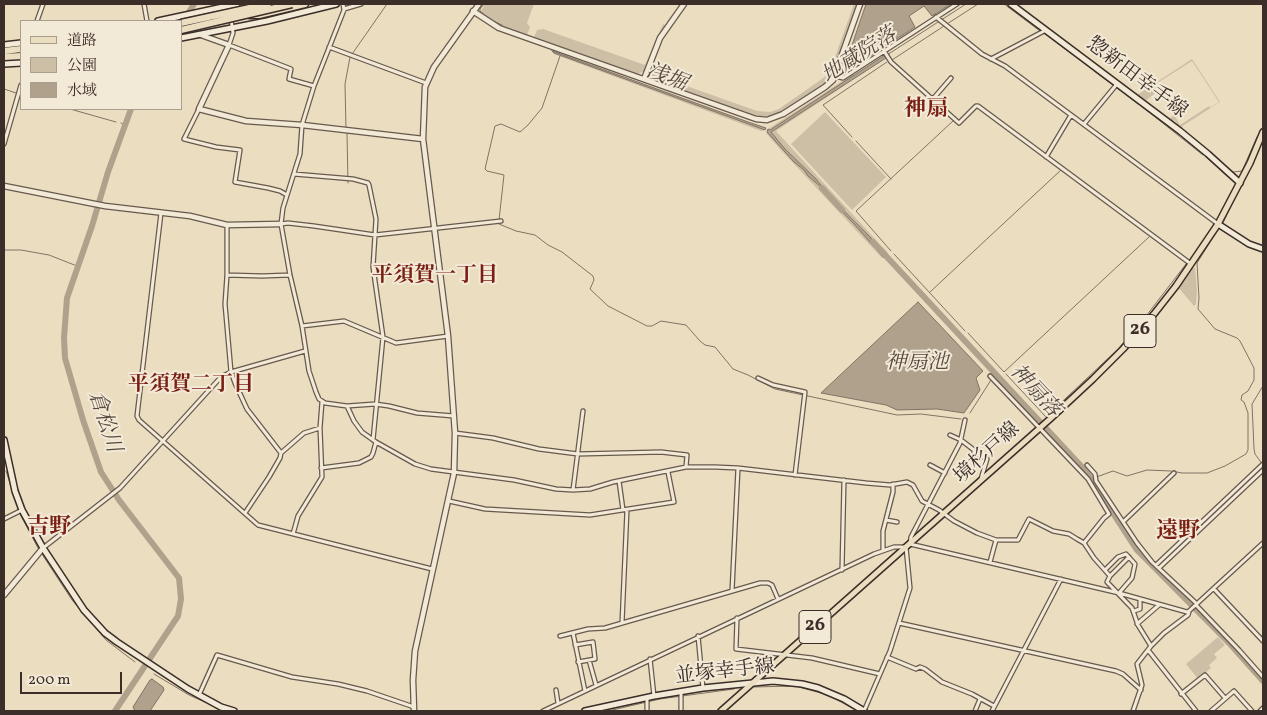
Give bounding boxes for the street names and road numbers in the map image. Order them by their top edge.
street label: 惣新田幸手線 [1081,33,1191,125]
road number: 26 [1124,314,1156,348]
street label: 境杉戸線 [950,418,1026,490]
road number: 26 [799,610,831,644]
street label: 並塚幸手線 [674,656,776,690]

